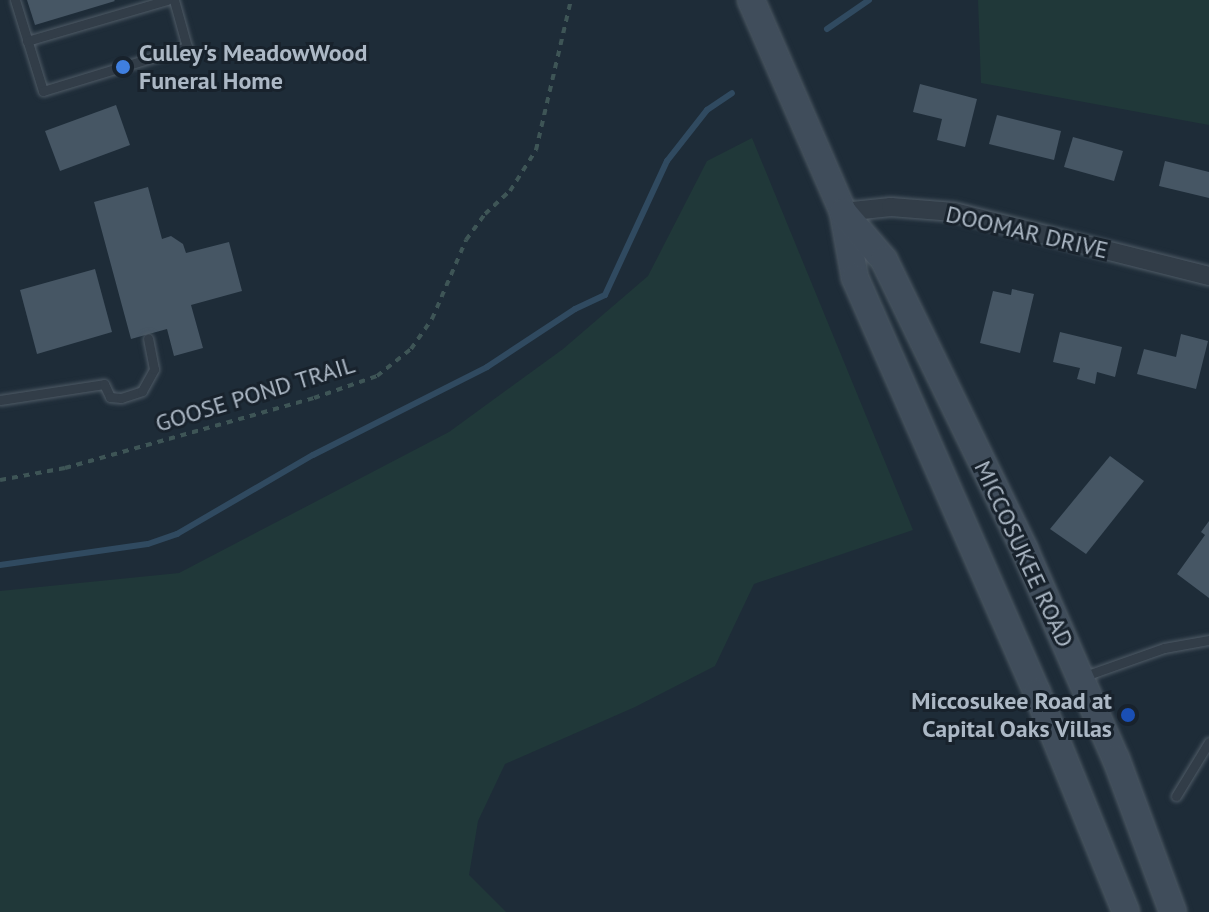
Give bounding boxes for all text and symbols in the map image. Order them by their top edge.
place label: Culley's MeadowWood Funeral Home [139,39,367,95]
marker: Culley's MeadowWood Funeral Home [114,58,132,76]
street label: DOOMAR DRIVE [943,199,1111,265]
street label: GOOSE POND TRAIL [152,350,358,438]
street label: MICCOSUKEE ROAD [968,456,1080,652]
place label: Miccosukee Road at Capital Oaks Villas [911,687,1112,743]
marker: Miccosukee Road at Capital Oaks Villas [1119,706,1137,724]

